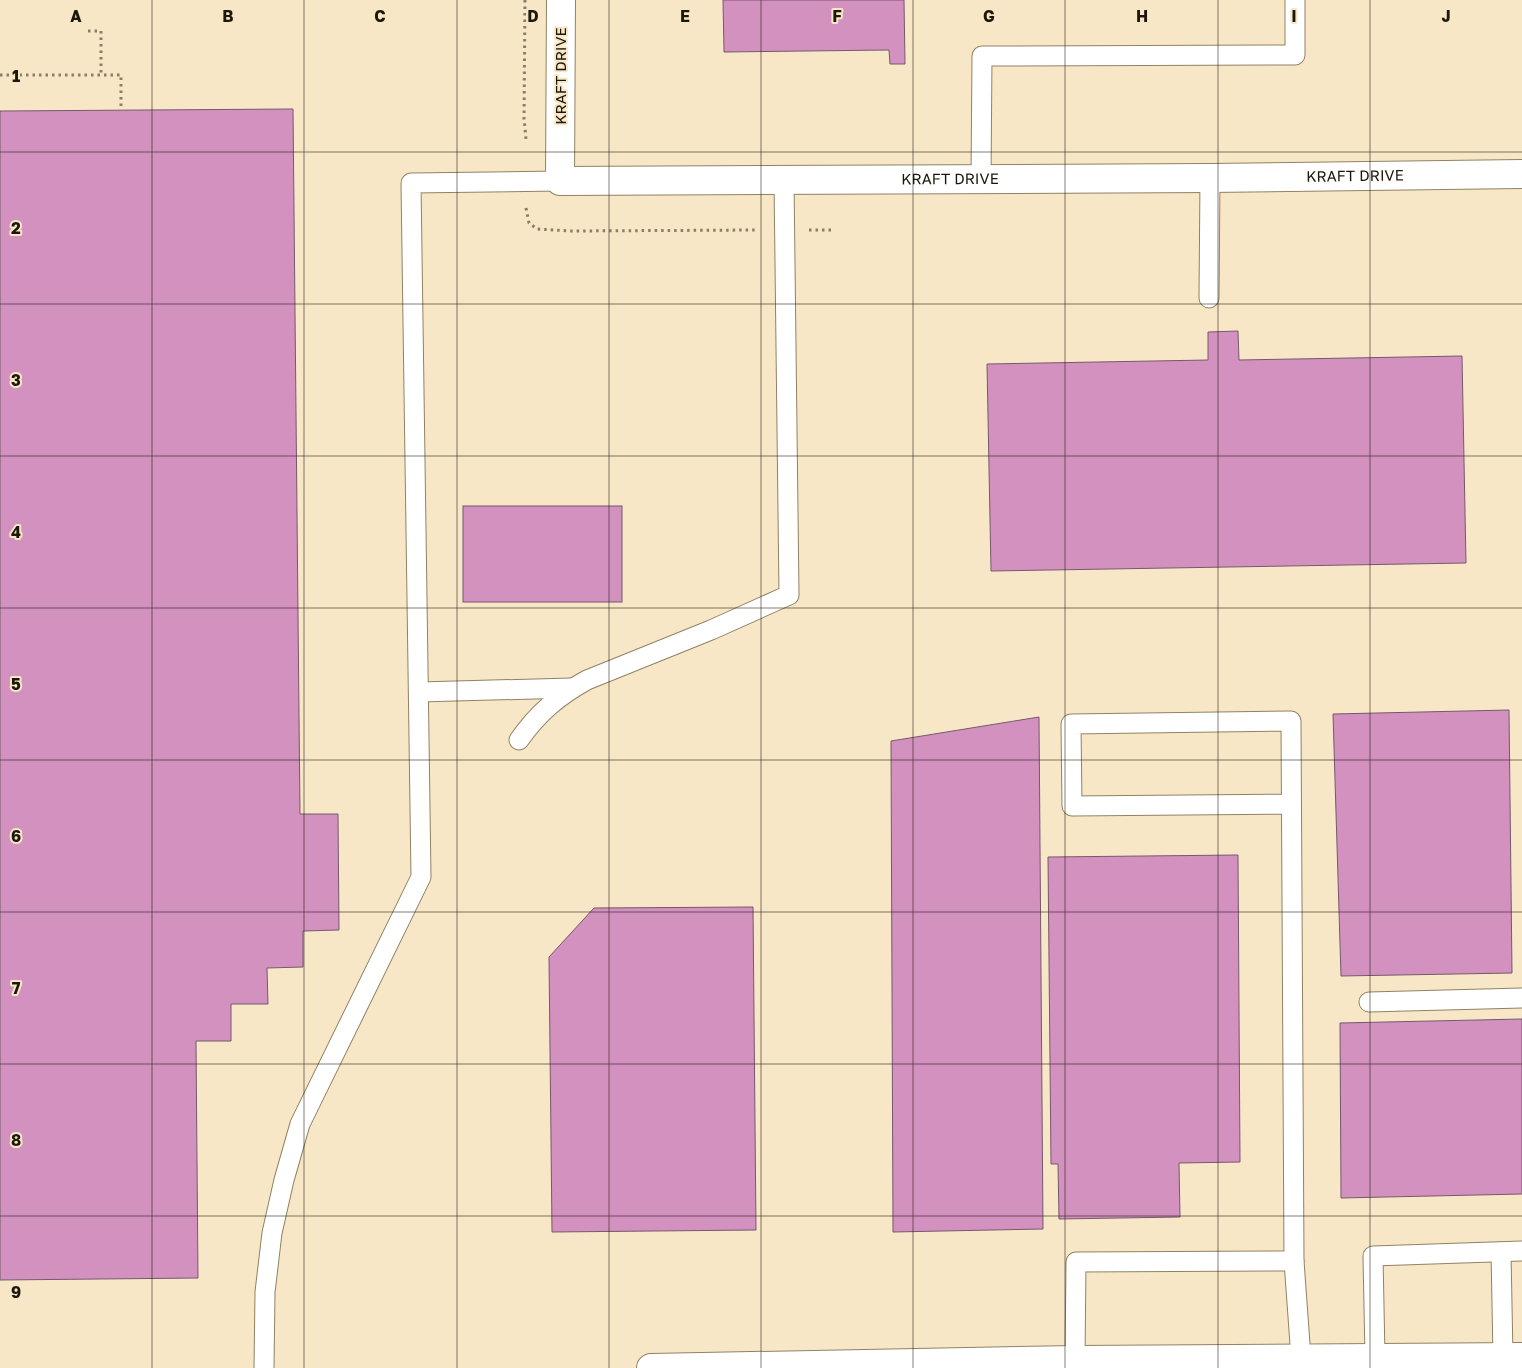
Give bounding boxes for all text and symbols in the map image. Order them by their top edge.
text: A [70,6,82,26]
text: B [222,6,234,26]
text: C [374,6,386,26]
text: D [527,6,539,26]
text: E [680,6,690,26]
text: F [832,6,842,26]
text: G [983,6,995,26]
text: H [1136,6,1148,26]
text: I [1291,6,1297,26]
text: J [1441,6,1451,26]
street label: KRAFT DRIVE [551,27,569,125]
text: 1 [12,66,20,86]
street label: KRAFT DRIVE [1306,166,1404,185]
street label: KRAFT DRIVE [901,169,999,187]
text: 2 [11,218,21,238]
text: 3 [11,370,21,390]
text: 4 [11,522,21,542]
text: 5 [11,674,21,694]
text: 6 [11,826,21,846]
text: 7 [12,978,21,998]
text: 8 [11,1130,21,1150]
text: 9 [11,1282,21,1302]

